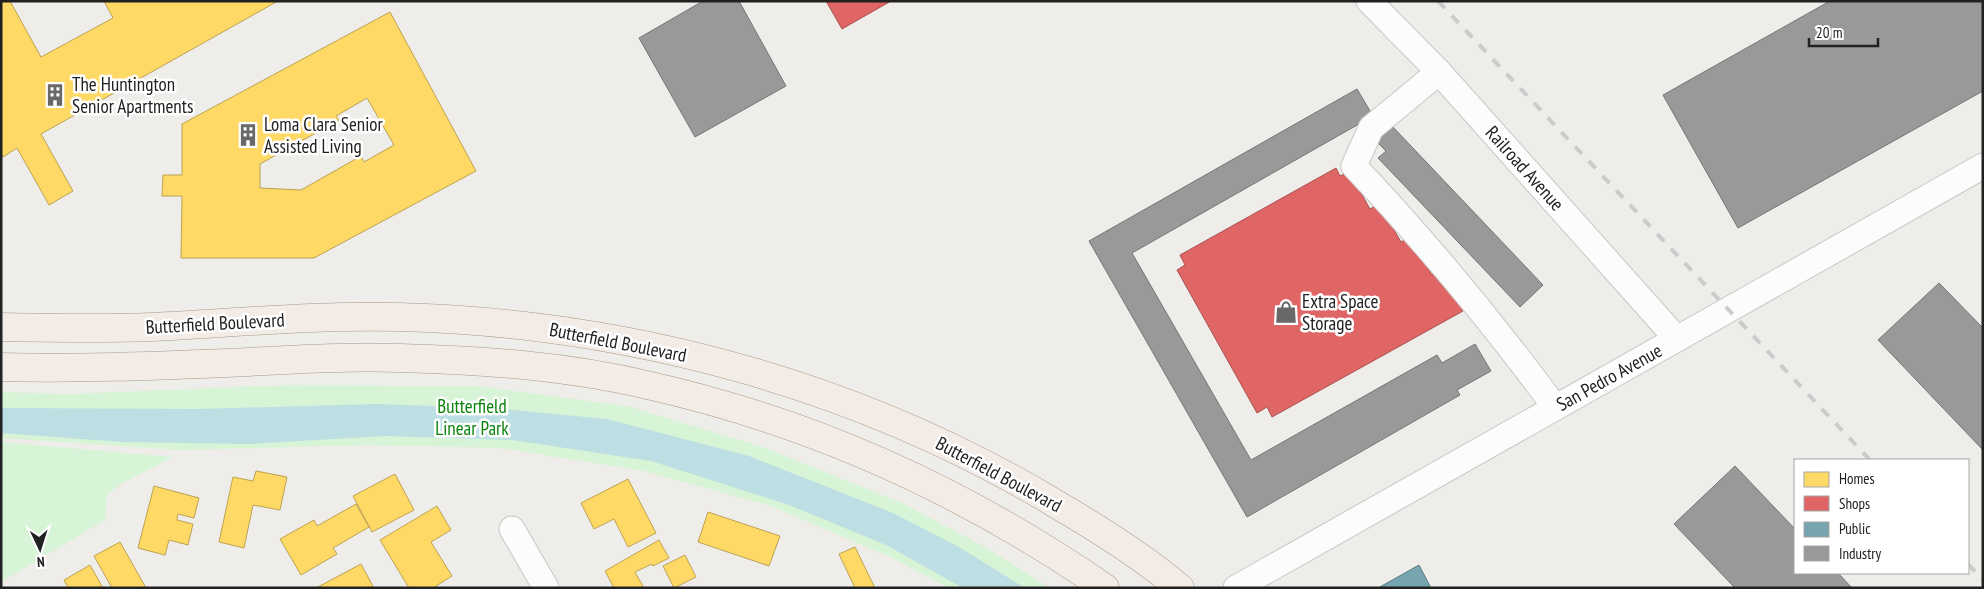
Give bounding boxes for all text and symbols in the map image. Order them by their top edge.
scale bar [1809,15,1878,47]
text: 20 m [1816,23,1842,42]
place label: The Huntington Senior Apartments [72,72,193,118]
building icon: The Huntington Senior Apartments [42,82,68,108]
place label: Loma Clara Senior Assisted Living [264,112,383,158]
street label: Railroad Avenue [1481,121,1570,216]
building icon: Loma Clara Senior Assisted Living [235,122,261,148]
place label: Extra Space Storage [1302,289,1378,335]
shop icon: Extra Space Storage [1273,299,1299,325]
street label: Butterfield Boulevard [145,307,285,339]
street label: Butterfield Boulevard [547,317,689,367]
street label: San Pedro Avenue [1552,338,1666,416]
park label: Butterfield Linear Park [435,394,509,440]
street label: Butterfield Boulevard [932,431,1066,517]
legend [1794,459,1969,574]
text: Homes [1839,469,1875,488]
text: Shops [1839,494,1870,513]
text: Public [1839,519,1871,538]
north arrow [15,524,65,574]
text: Industry [1839,544,1881,563]
text: N [37,553,45,571]

